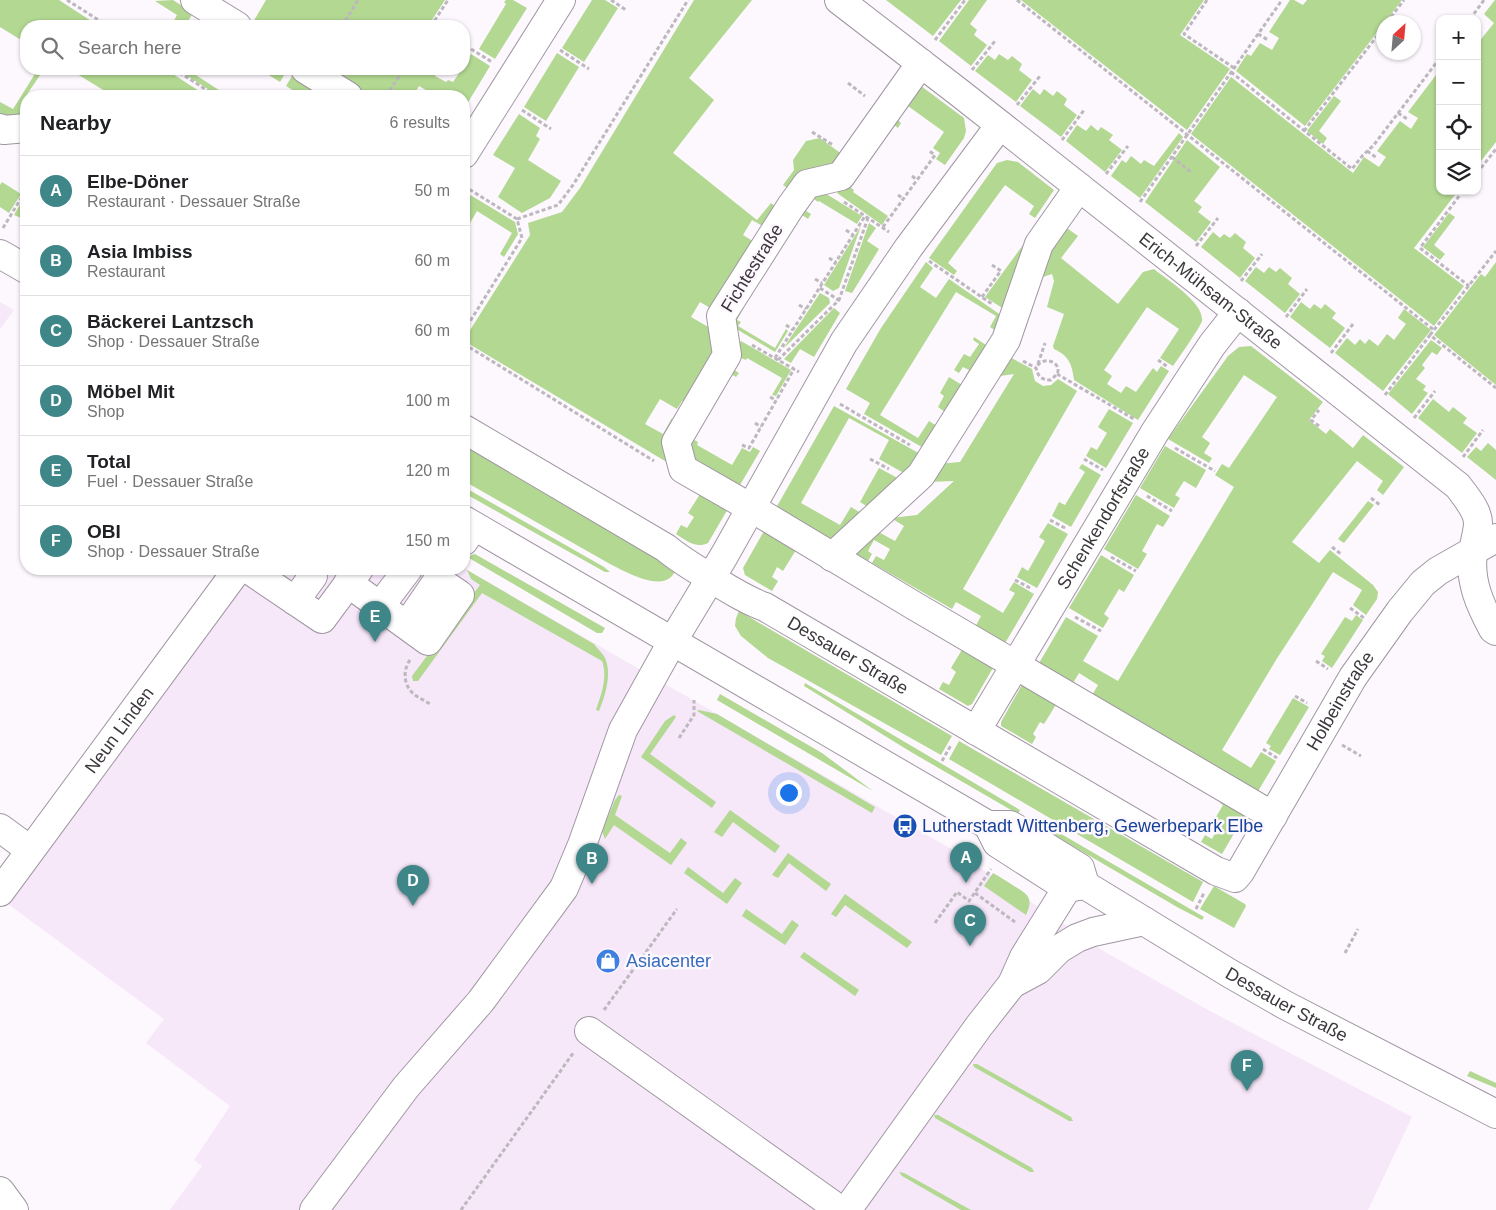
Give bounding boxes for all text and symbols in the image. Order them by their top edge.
north arrow [1376,15,1421,60]
map controls [1436,15,1481,195]
button: + [1436,15,1481,60]
search box [20,20,470,75]
icon: search [38,34,66,62]
text: Search here [78,37,182,58]
button: − [1436,60,1481,105]
button: locate [1436,105,1481,150]
text: Nearby [40,111,111,134]
text: 6 results [390,114,450,131]
button: layers [1436,150,1481,195]
text: Elbe-Döner [87,171,188,192]
text: A [50,182,62,199]
text: 50 m [414,182,450,199]
text: Restaurant · Dessauer Straße [87,193,300,210]
street label: Fichtestraße [717,220,787,316]
street label: Erich-Mühsam-Straße [1135,229,1286,353]
text: Asia Imbiss [87,241,193,262]
text: B [50,252,62,269]
text: 60 m [414,252,450,269]
text: Restaurant [87,263,165,280]
text: Bäckerei Lantzsch [87,311,254,332]
text: C [50,322,62,339]
text: 60 m [414,322,450,339]
text: Shop · Dessauer Straße [87,333,260,350]
text: Möbel Mit [87,381,175,402]
text: D [50,392,62,409]
text: 100 m [406,392,450,409]
text: Shop [87,403,124,420]
street label: Schenkendorfstraße [1053,444,1154,593]
text: Total [87,451,131,472]
text: E [51,462,61,479]
text: 120 m [406,462,450,479]
text: Fuel · Dessauer Straße [87,473,253,490]
text: OBI [87,521,121,542]
text: F [51,532,61,549]
text: 150 m [406,532,450,549]
text: Shop · Dessauer Straße [87,543,260,560]
pin: E [359,601,391,642]
street label: Dessauer Straße [784,612,912,699]
street label: Holbeinstraße [1303,648,1378,754]
street label: Neun Linden [81,683,158,777]
your location [776,780,802,806]
bus stop icon: Lutherstadt Wittenberg, Gewerbepark Elbe [892,813,918,839]
place label: Lutherstadt Wittenberg, Gewerbepark Elbe [922,816,1263,836]
pin: A [950,842,982,883]
pin: B [576,843,608,884]
pin: D [397,865,429,906]
pin: C [954,905,986,946]
shop icon: Asiacenter [595,948,621,974]
place label: Asiacenter [626,951,711,971]
street label: Dessauer Straße [1222,963,1351,1046]
pin: F [1231,1050,1263,1091]

